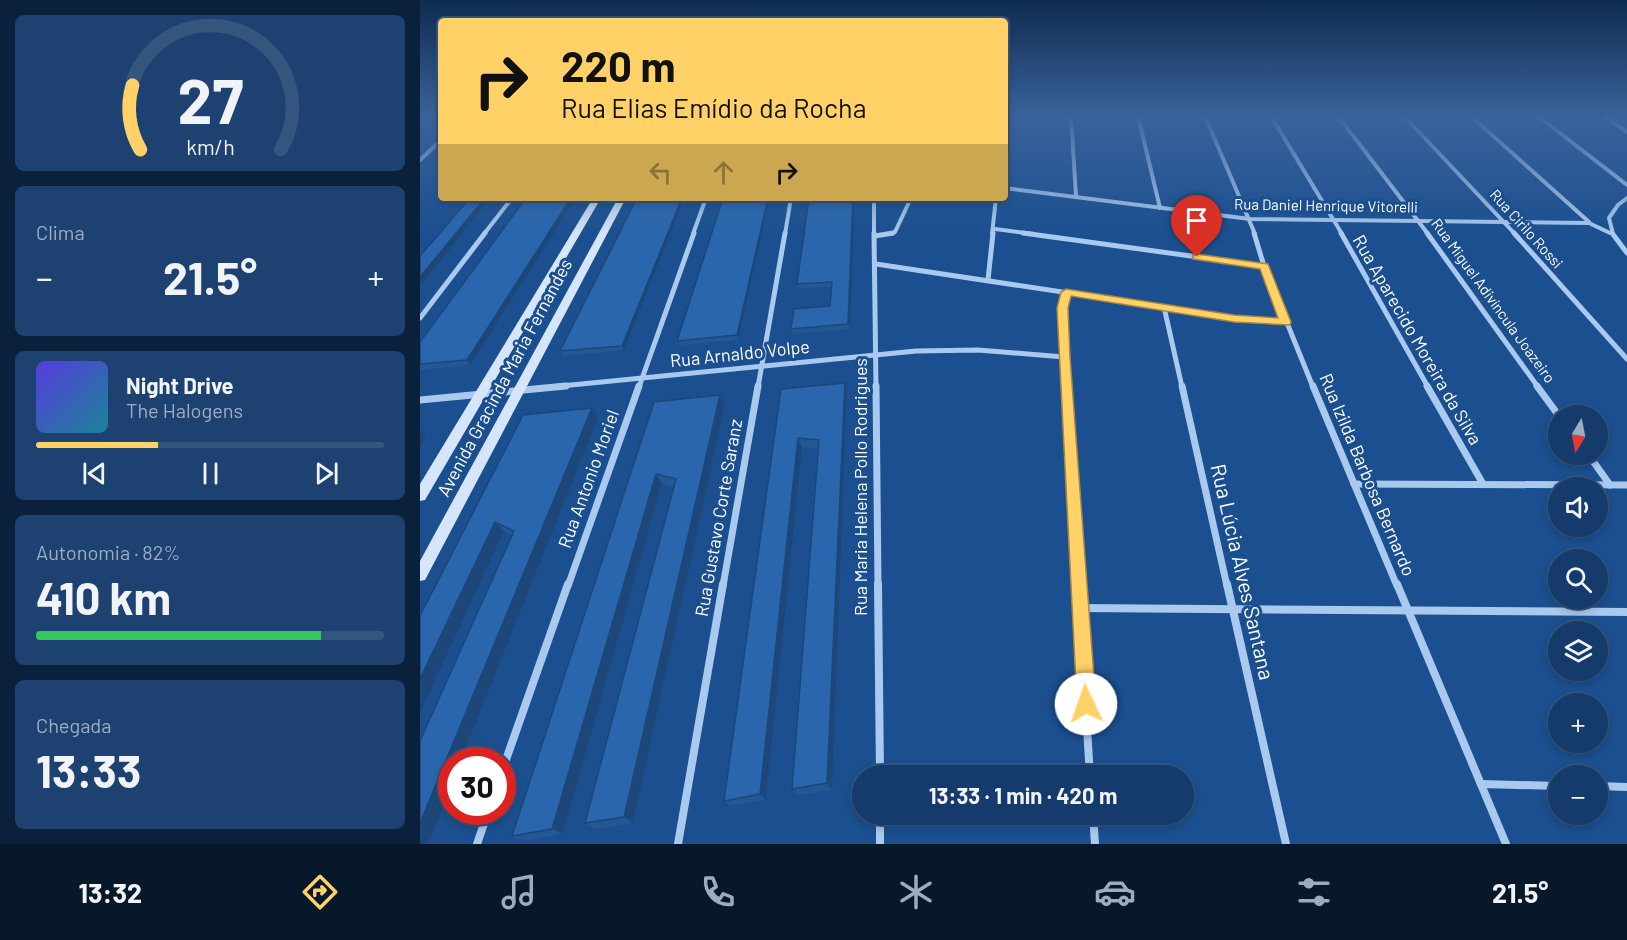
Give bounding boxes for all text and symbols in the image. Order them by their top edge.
text: 220 m [561,40,675,90]
icon: right [462,42,540,120]
text: 27 [177,62,243,136]
text: Rua Elias Emídio da Rocha [561,91,866,123]
text: km/h [186,134,234,159]
icon: left [644,156,677,189]
icon: ahead [707,156,740,189]
icon: right [770,156,803,189]
street label: Rua Cirilo Rossi [1487,185,1567,272]
street label: Rua Daniel Henrique Vitorelli [1234,194,1418,216]
pin [1171,195,1222,257]
icon: arrive [1180,204,1213,237]
street label: Rua Miguel Adivíncula Joazeiro [1428,215,1559,386]
text: Clima [36,220,85,244]
street label: Rua Aparecido Moreira da Silva [1349,231,1487,448]
text: 21.5° [163,250,257,304]
street label: Avenida Gracinda Maria Fernandes [432,255,576,500]
text: − [36,257,53,297]
text: + [368,257,384,297]
street label: Rua Arnaldo Volpe [669,335,811,371]
street label: Rua Maria Helena Pollo Rodrigues [849,358,871,616]
street label: Rua Izilda Barbosa Bernardo [1315,370,1421,579]
text: Night Drive [126,372,234,398]
text: The Halogens [126,398,243,422]
north arrow [1548,405,1608,465]
map controls [1548,405,1608,825]
street label: Rua Antonio Moriel [553,407,623,551]
street label: Rua Gustavo Corte Saranz [690,417,746,618]
icon: previous [78,457,111,490]
icon: pause [194,457,227,490]
icon: next [310,457,343,490]
street label: Rua Lúcia Alves Santana [1206,461,1280,682]
button: sound [1548,477,1608,537]
text: Autonomia · 82% [36,540,180,564]
button: search [1548,549,1608,609]
text: 410 km [36,570,171,624]
button: layers [1548,621,1608,681]
position arrow [1054,672,1118,736]
button: + [1548,693,1608,753]
text: Chegada [36,713,112,737]
text: 13:33 [36,743,141,797]
speed limit sign: 30 [438,747,516,825]
button: − [1548,765,1608,825]
text: 13:33 · 1 min · 420 m [929,782,1117,808]
icon: directions [299,871,341,913]
icon: music [498,871,540,913]
icon: phone [697,871,739,913]
icon: climate [895,871,937,913]
icon: car [1094,871,1136,913]
icon: filters [1293,871,1335,913]
text: 13:32 [78,876,142,908]
text: 21.5° [1492,876,1549,908]

